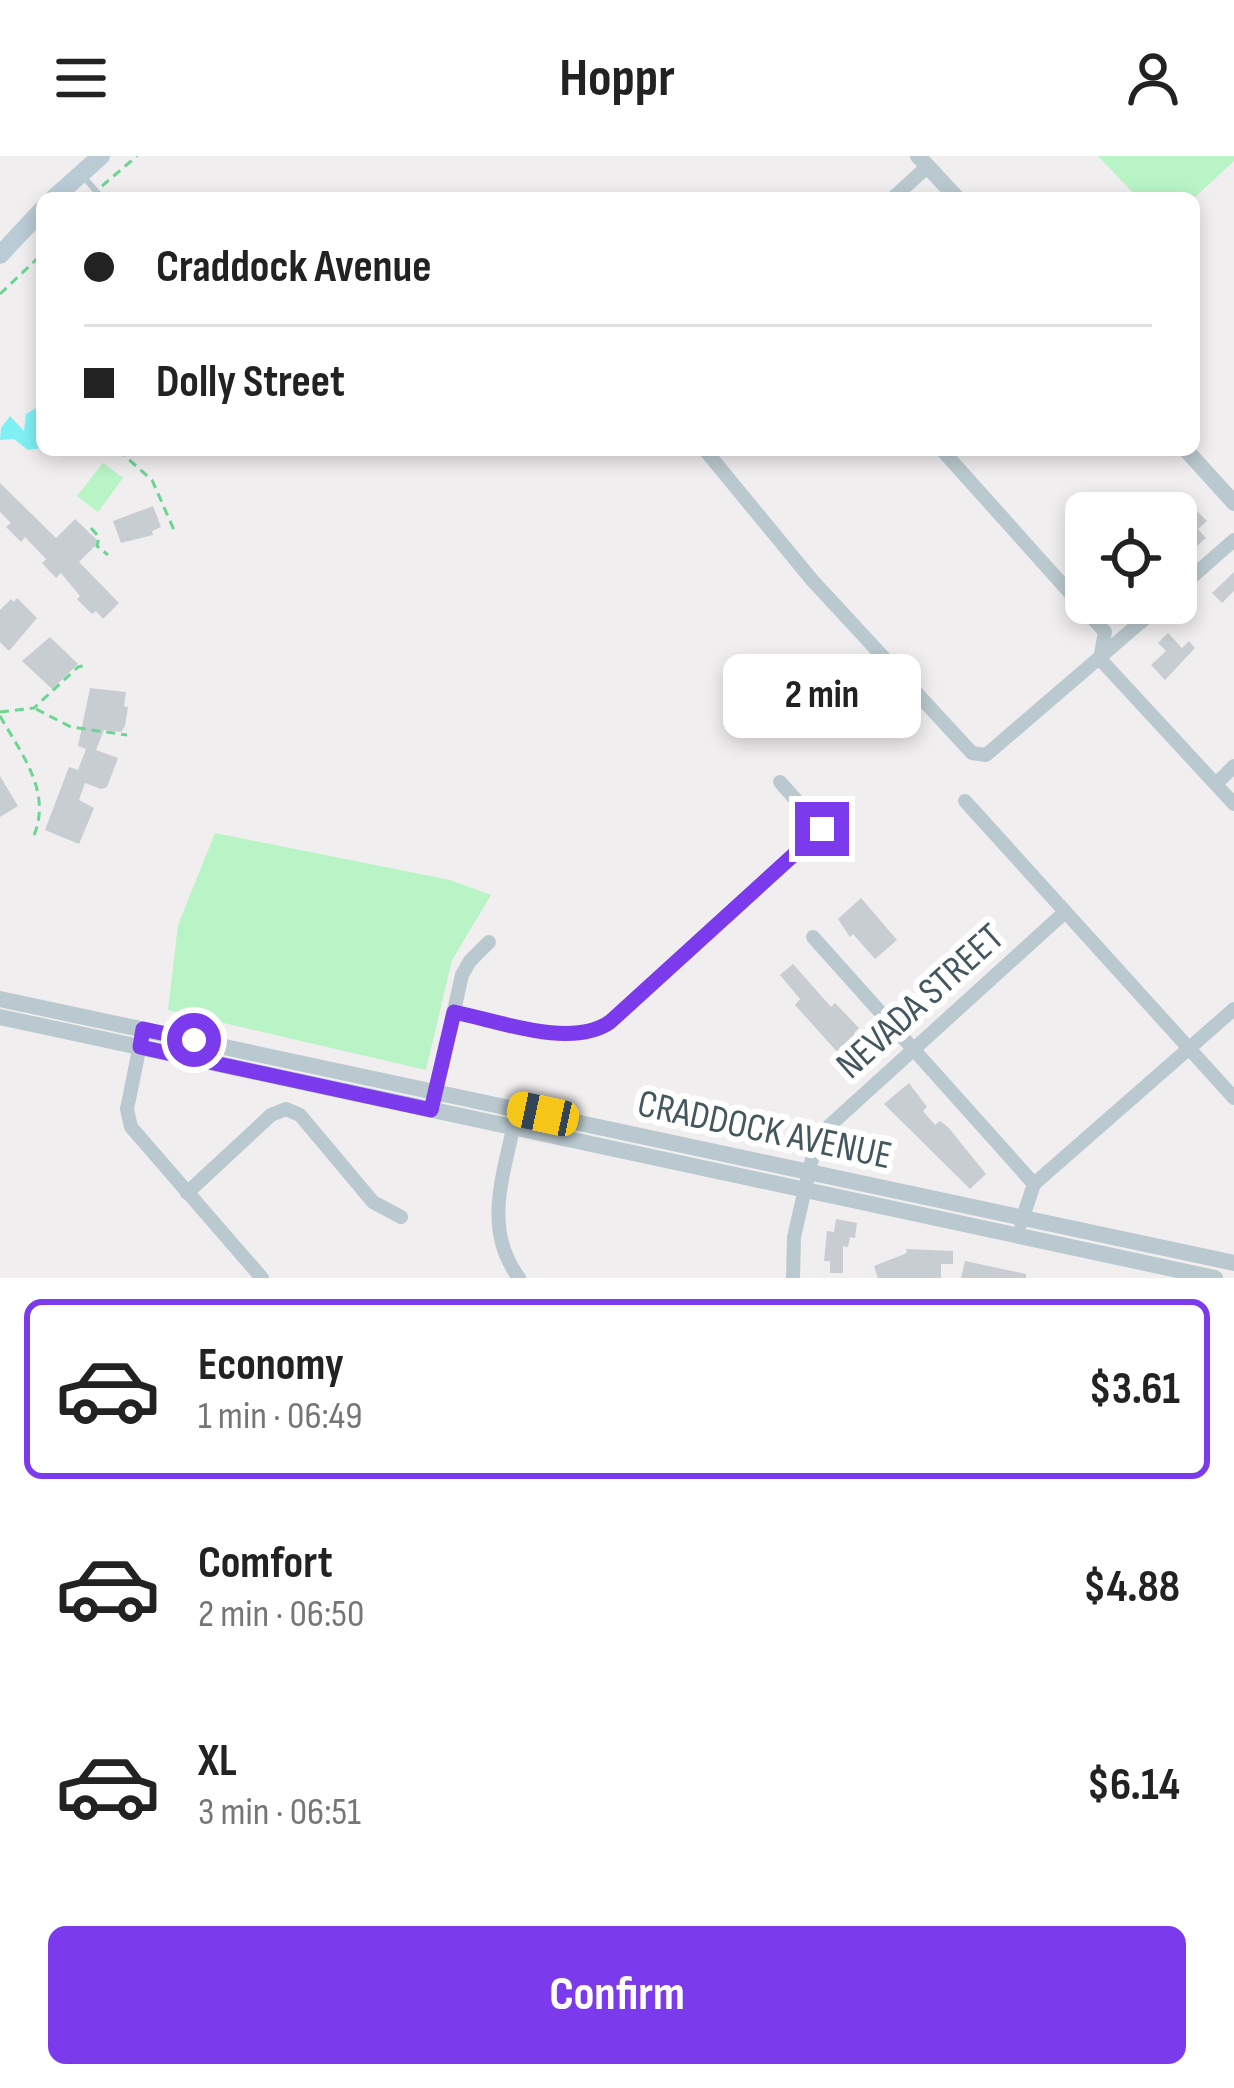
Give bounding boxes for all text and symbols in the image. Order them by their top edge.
icon: menu [48,45,114,111]
icon: person [1120,45,1186,111]
text: Hoppr [559,46,675,111]
text: Craddock Avenue [156,240,432,295]
text: Dolly Street [156,355,345,410]
map controls [1065,492,1197,624]
button: locate [1065,492,1197,624]
callout: 2 min [723,655,921,739]
text: 2 min [785,672,859,719]
route end [795,802,849,856]
street label: NEVADA STREET [827,915,1014,1089]
route start [167,1013,221,1067]
street label: CRADDOCK AVENUE [633,1081,896,1180]
car [504,1089,582,1139]
icon: car [54,1335,162,1443]
text: Economy [198,1338,344,1393]
text: $3.61 [1089,1362,1180,1417]
text: 1 min · 06:49 [198,1393,363,1440]
icon: car [54,1533,162,1641]
text: Comfort [198,1536,333,1591]
text: $4.88 [1083,1560,1180,1615]
text: 2 min · 06:50 [198,1591,364,1638]
icon: car [54,1731,162,1839]
text: XL [198,1734,237,1789]
text: $6.14 [1087,1758,1180,1813]
text: 3 min · 06:51 [198,1789,361,1836]
button: Confirm [48,1926,1186,2064]

